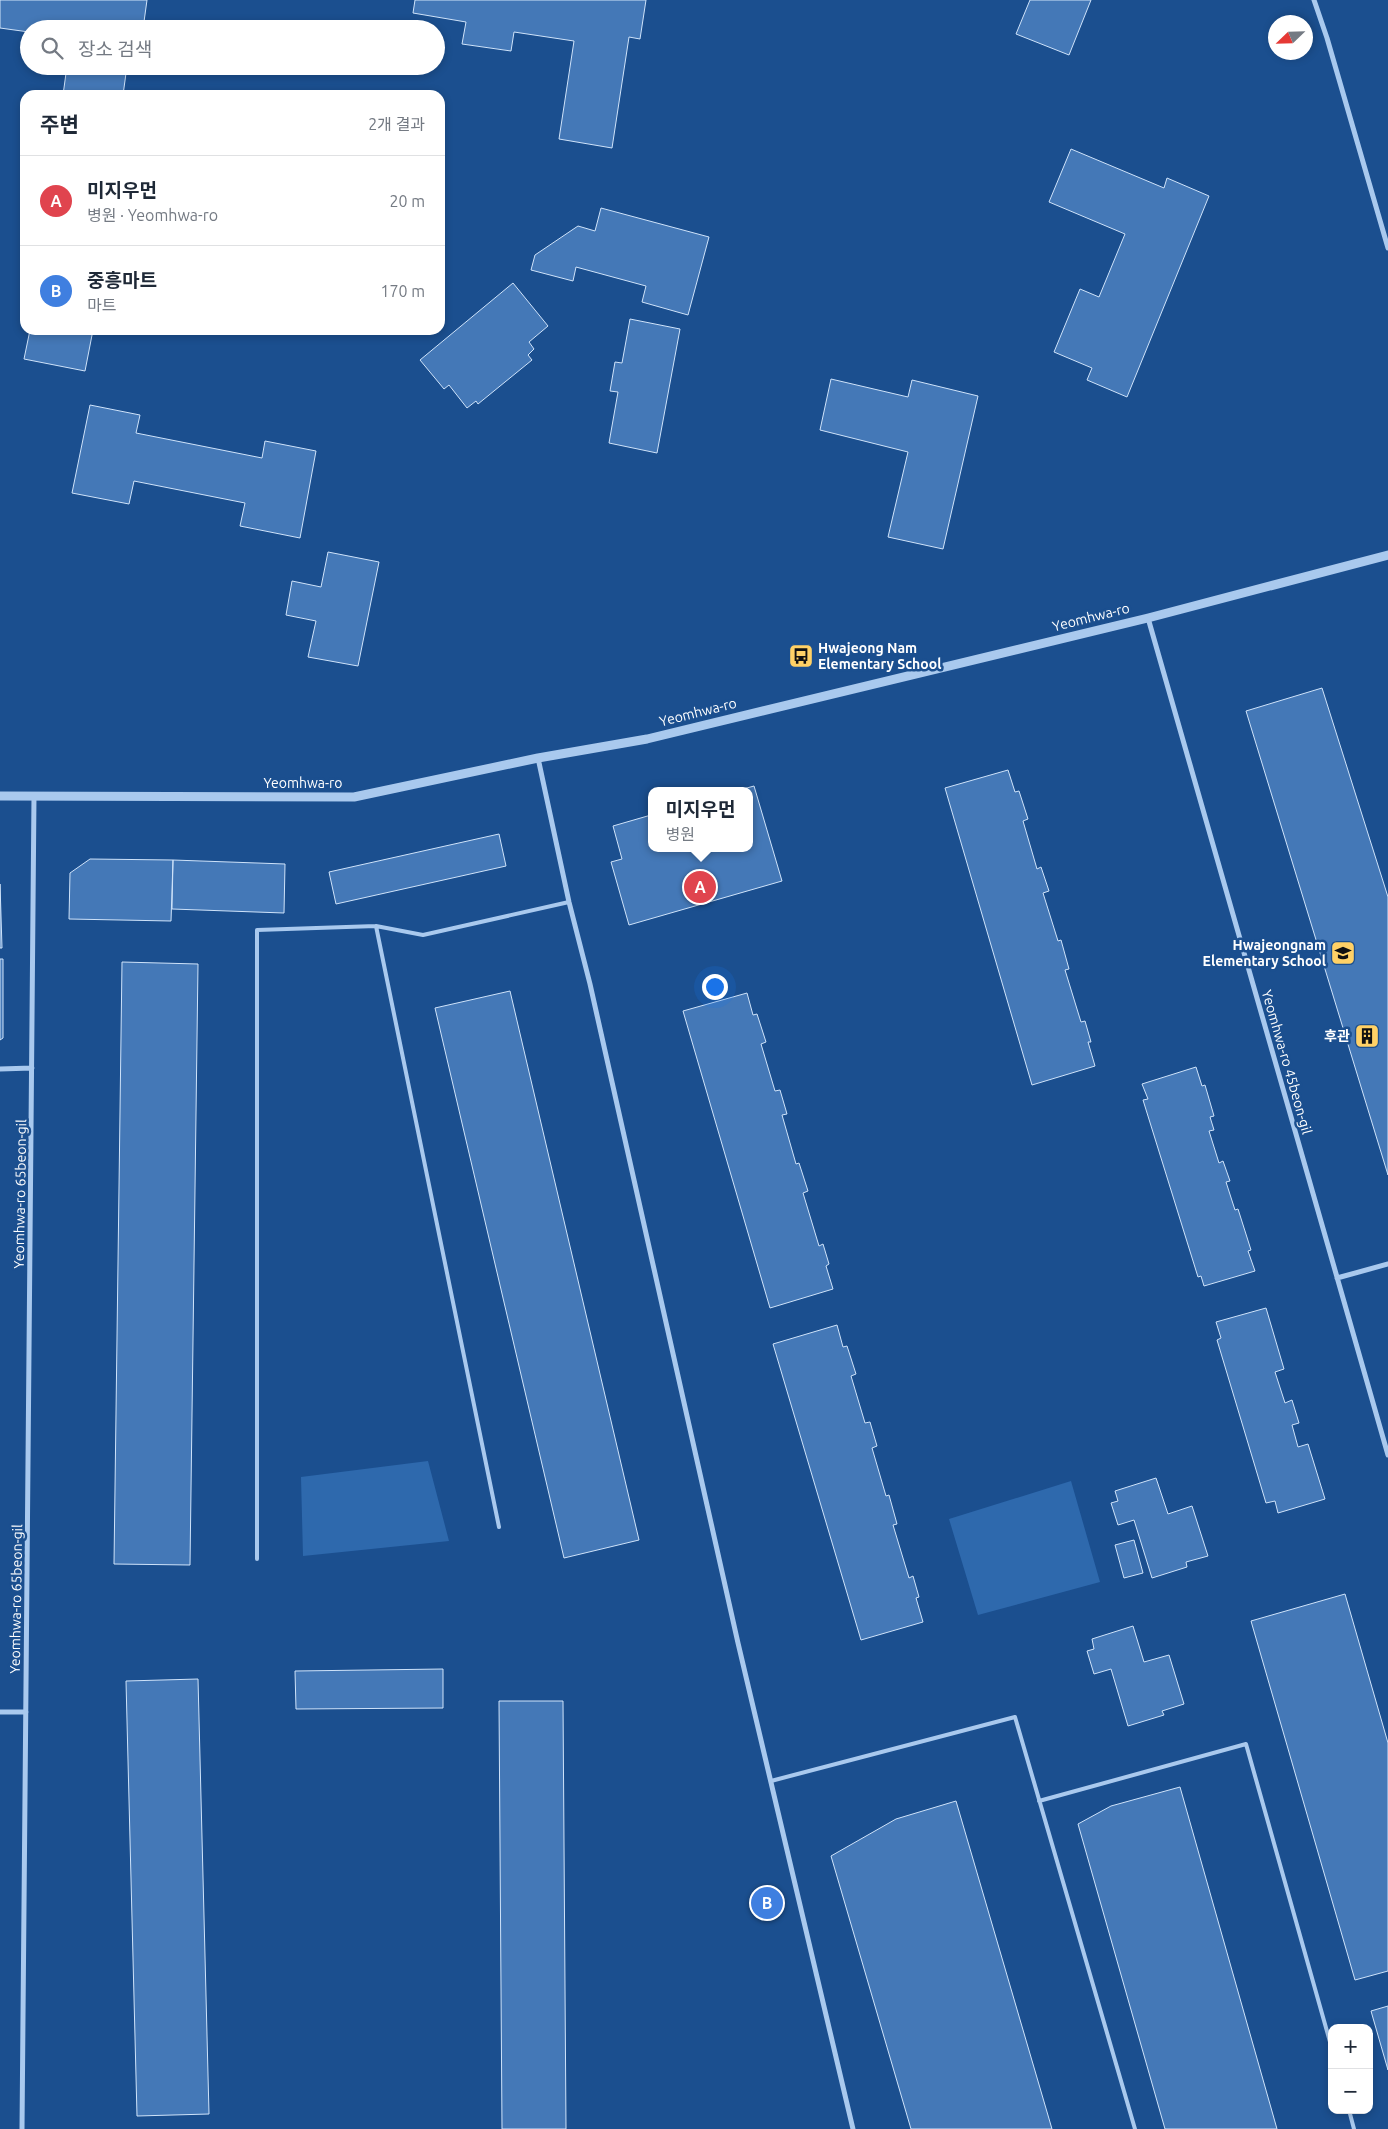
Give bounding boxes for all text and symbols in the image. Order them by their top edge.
north arrow [1268,15,1313,60]
search box [20,20,445,75]
icon: search [38,34,66,62]
text: 장소 검색 [78,38,152,60]
text: 주변 [40,112,79,136]
text: 2개 결과 [368,115,425,133]
text: 미지우먼 [87,179,157,201]
text: A [50,192,62,210]
text: 20 m [389,192,425,210]
text: 병원 · Yeomhwa-ro [87,206,218,224]
text: 중흥마트 [87,269,157,291]
text: B [51,282,61,300]
text: 170 m [380,282,425,300]
text: 마트 [87,296,116,314]
street label: Yeomhwa-ro [1051,600,1131,634]
place label: Hwajeong Nam Elementary School [818,640,941,672]
bus stop icon: Hwajeong Nam Elementary School [788,643,814,669]
street label: Yeomhwa-ro [658,695,738,729]
street label: Yeomhwa-ro [263,775,343,791]
popup [648,787,753,852]
text: 미지우먼 [666,798,735,820]
text: 병원 [666,825,695,843]
pin: A [684,868,716,906]
place label: Hwajeongnam Elementary School [1203,937,1326,969]
school or university icon: Hwajeongnam Elementary School [1330,940,1356,966]
your location [702,974,728,1000]
street label: Yeomhwa-ro 45beon-gil [1259,988,1315,1136]
building icon: 후관 [1354,1023,1380,1049]
place label: 후관 [1324,1028,1350,1044]
street label: Yeomhwa-ro 65beon-gil [11,1119,29,1269]
street label: Yeomhwa-ro 65beon-gil [7,1524,25,1674]
pin: B [751,1884,783,1922]
map controls [1328,2024,1373,2114]
button: + [1328,2024,1373,2069]
button: − [1328,2069,1373,2114]

